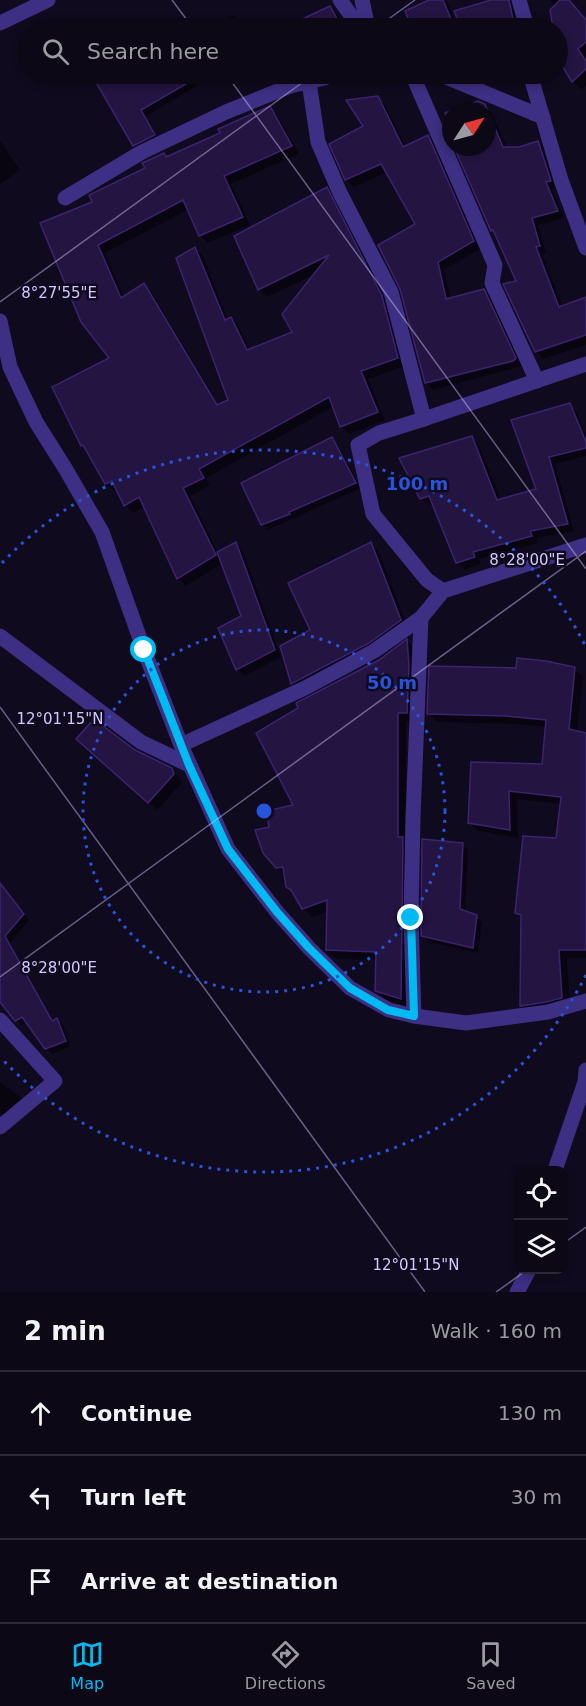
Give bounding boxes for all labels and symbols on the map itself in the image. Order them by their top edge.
north arrow [442,102,496,156]
text: 8°27'55"E [21,284,97,302]
text: 100 m [386,473,448,494]
text: 8°28'00"E [489,551,565,569]
route start [130,636,156,662]
text: 50 m [367,672,417,693]
text: 12°01'15"N [16,710,104,728]
centre of rings [254,801,274,821]
route end [397,904,423,930]
text: 8°28'00"E [21,959,97,977]
text: 12°01'15"N [372,1256,460,1274]

